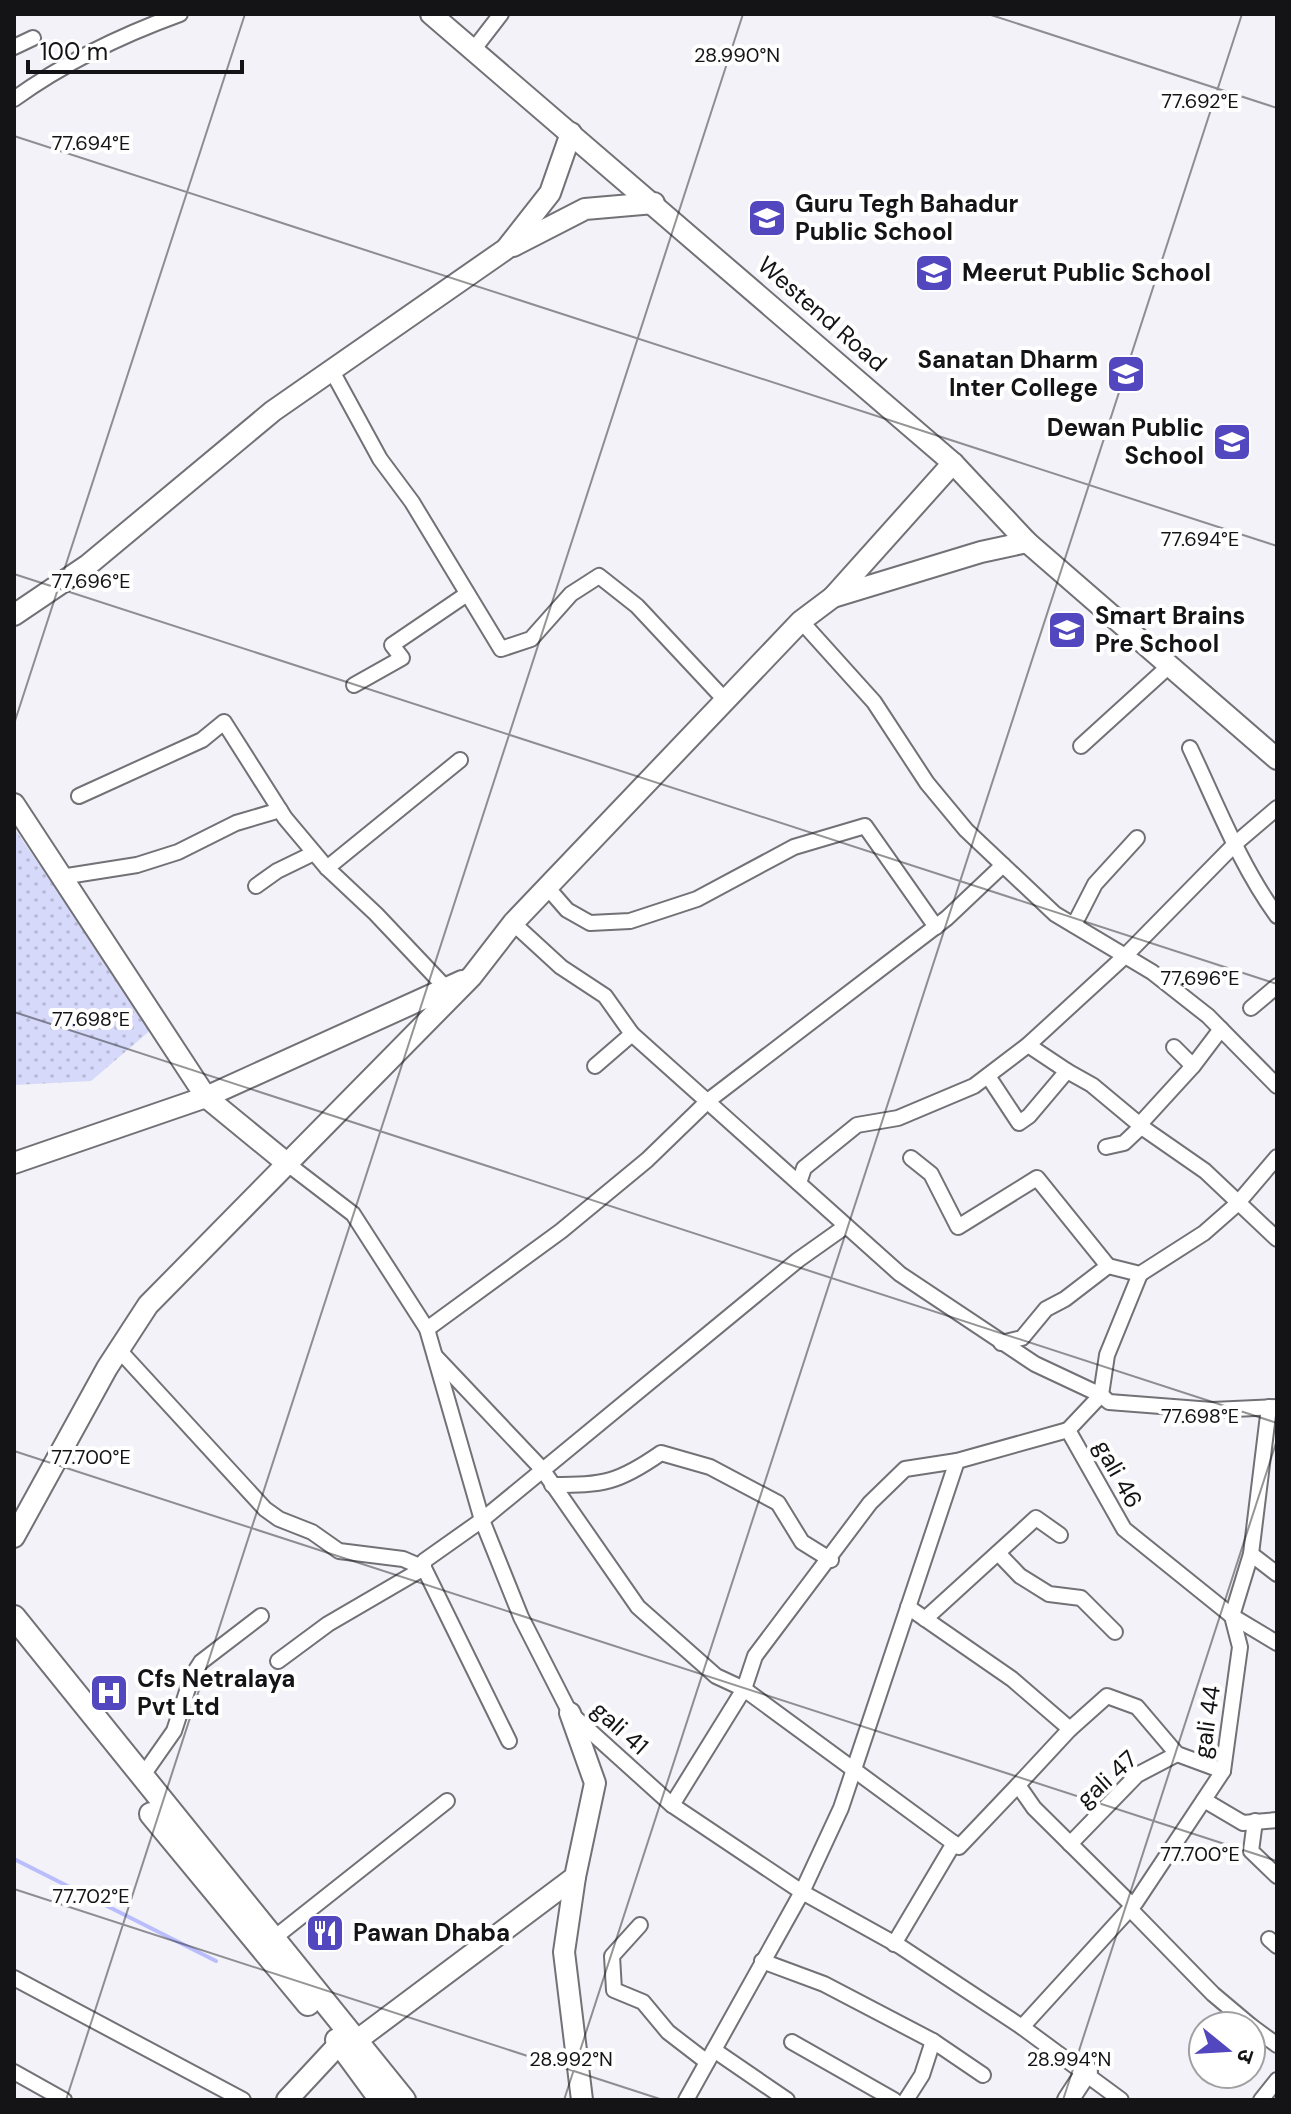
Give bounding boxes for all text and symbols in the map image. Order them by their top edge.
scale bar [28,24,242,74]
text: 100 m [40,36,108,67]
text: 28.990°N [694,42,780,68]
text: 77.692°E [1161,88,1239,114]
text: 77.694°E [52,130,130,156]
place label: Guru Tegh Bahadur Public School [795,188,1019,247]
school or university icon: Guru Tegh Bahadur Public School [746,197,788,239]
street label: Westend Road [751,249,893,378]
school or university icon: Meerut Public School [913,252,955,294]
place label: Meerut Public School [962,257,1211,288]
place label: Sanatan Dharm Inter College [918,344,1098,403]
school or university icon: Sanatan Dharm Inter College [1105,353,1147,395]
place label: Dewan Public School [1047,412,1204,471]
school or university icon: Dewan Public School [1211,421,1253,463]
text: 77.694°E [1161,526,1239,552]
text: 77.696°E [52,568,130,594]
place label: Smart Brains Pre School [1095,600,1245,659]
school or university icon: Smart Brains Pre School [1046,609,1088,651]
text: 77.696°E [1161,965,1239,991]
text: 77.698°E [52,1006,130,1032]
text: 77.698°E [1161,1403,1239,1429]
street label: gali 46 [1087,1434,1150,1513]
text: 77.700°E [51,1444,131,1470]
place label: Cfs Netralaya Pvt Ltd [137,1663,295,1722]
hospital icon: Cfs Netralaya Pvt Ltd [88,1672,130,1714]
street label: gali 44 [1186,1684,1227,1760]
street label: gali 41 [585,1694,655,1761]
street label: gali 47 [1070,1743,1144,1814]
text: 77.700°E [1160,1841,1240,1867]
text: 77.702°E [52,1883,130,1909]
restaurant icon: Pawan Dhaba [304,1912,346,1954]
place label: Pawan Dhaba [353,1917,510,1948]
north arrow [1187,2010,1267,2090]
text: उ [1229,2045,1261,2068]
text: 28.992°N [529,2046,613,2072]
text: 28.994°N [1027,2046,1111,2072]

